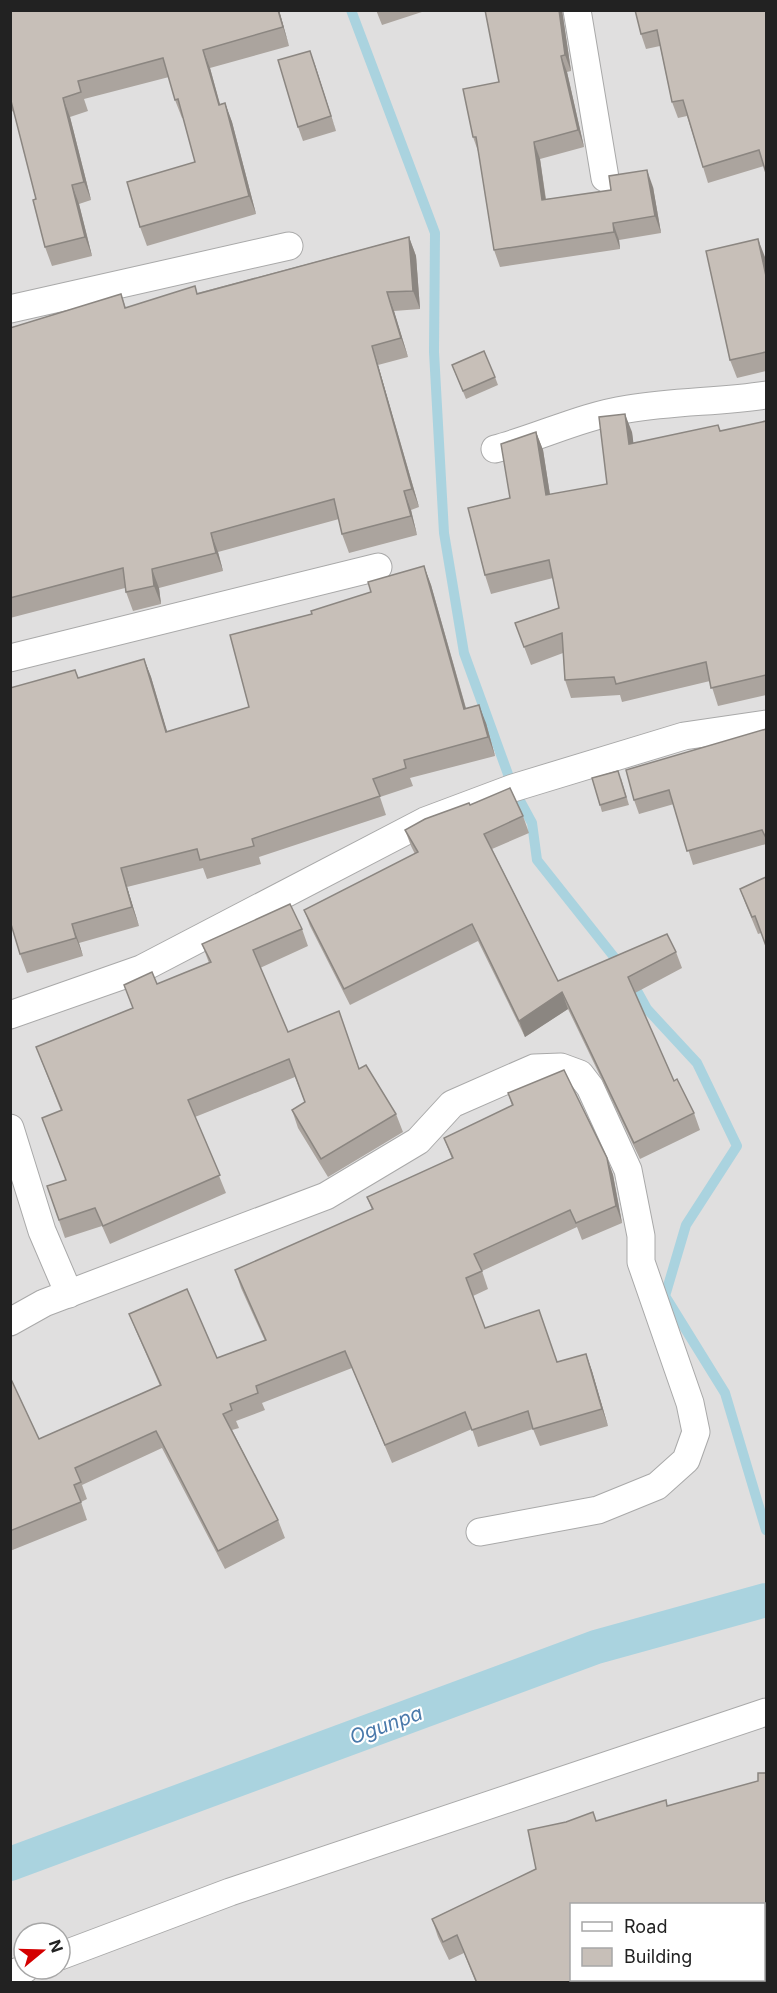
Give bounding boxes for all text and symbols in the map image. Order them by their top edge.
water label: Ogunpa [346,1701,426,1749]
legend [570,1903,765,1981]
text: Road [624,1916,667,1937]
north arrow [12,1921,72,1981]
text: N [45,1937,68,1955]
text: Building [624,1946,692,1967]

